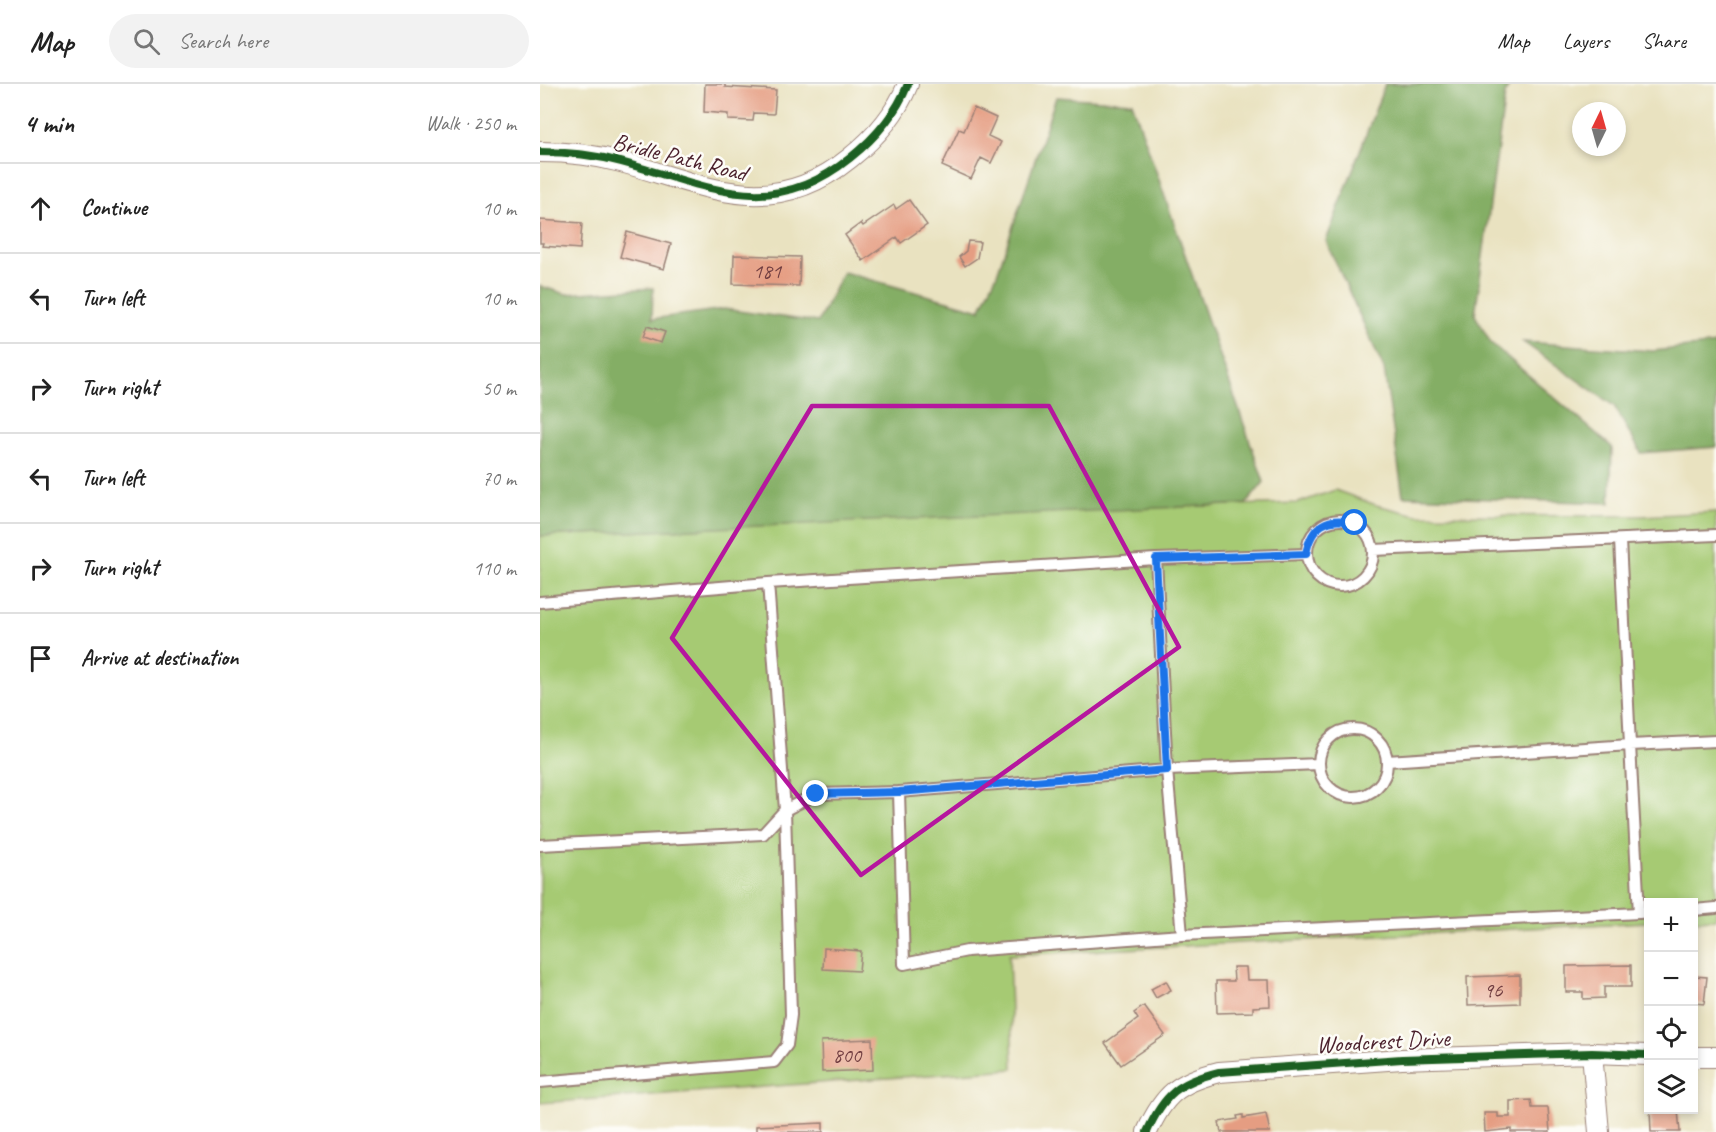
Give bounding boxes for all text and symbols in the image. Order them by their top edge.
search box [109,14,529,68]
text: Map [30,24,73,59]
icon: search [130,25,163,58]
text: Search here [178,27,268,55]
text: Map [1497,28,1530,54]
text: Layers [1563,28,1609,54]
text: Share [1642,28,1686,54]
north arrow [1572,102,1626,156]
text: 4 min [24,107,74,140]
text: Walk · 250 m [426,111,516,136]
street label: Bridle Path Road [610,126,754,189]
icon: ahead [24,192,57,225]
text: Continue [81,194,147,222]
text: 10 m [482,196,516,221]
house number: 181 [753,258,783,284]
icon: left [24,282,57,315]
text: Turn left [81,284,145,312]
text: 10 m [482,286,516,311]
icon: right [24,372,57,405]
text: Turn right [81,374,158,402]
text: 50 m [482,376,516,401]
icon: left [24,462,57,495]
text: Turn left [81,464,145,492]
text: 70 m [482,466,516,491]
route start [1341,509,1367,535]
icon: right [24,552,57,585]
text: Turn right [81,554,158,582]
text: 110 m [473,556,516,581]
icon: arrive [24,642,57,675]
text: Arrive at destination [81,644,238,672]
route end [802,780,828,806]
map controls [1644,898,1698,1114]
button: + [1644,898,1698,952]
button: − [1644,952,1698,1006]
house number: 96 [1484,977,1503,1003]
button: locate [1644,1006,1698,1060]
street label: Woodcrest Drive [1316,1022,1453,1059]
house number: 800 [833,1042,863,1068]
button: layers [1644,1060,1698,1114]

